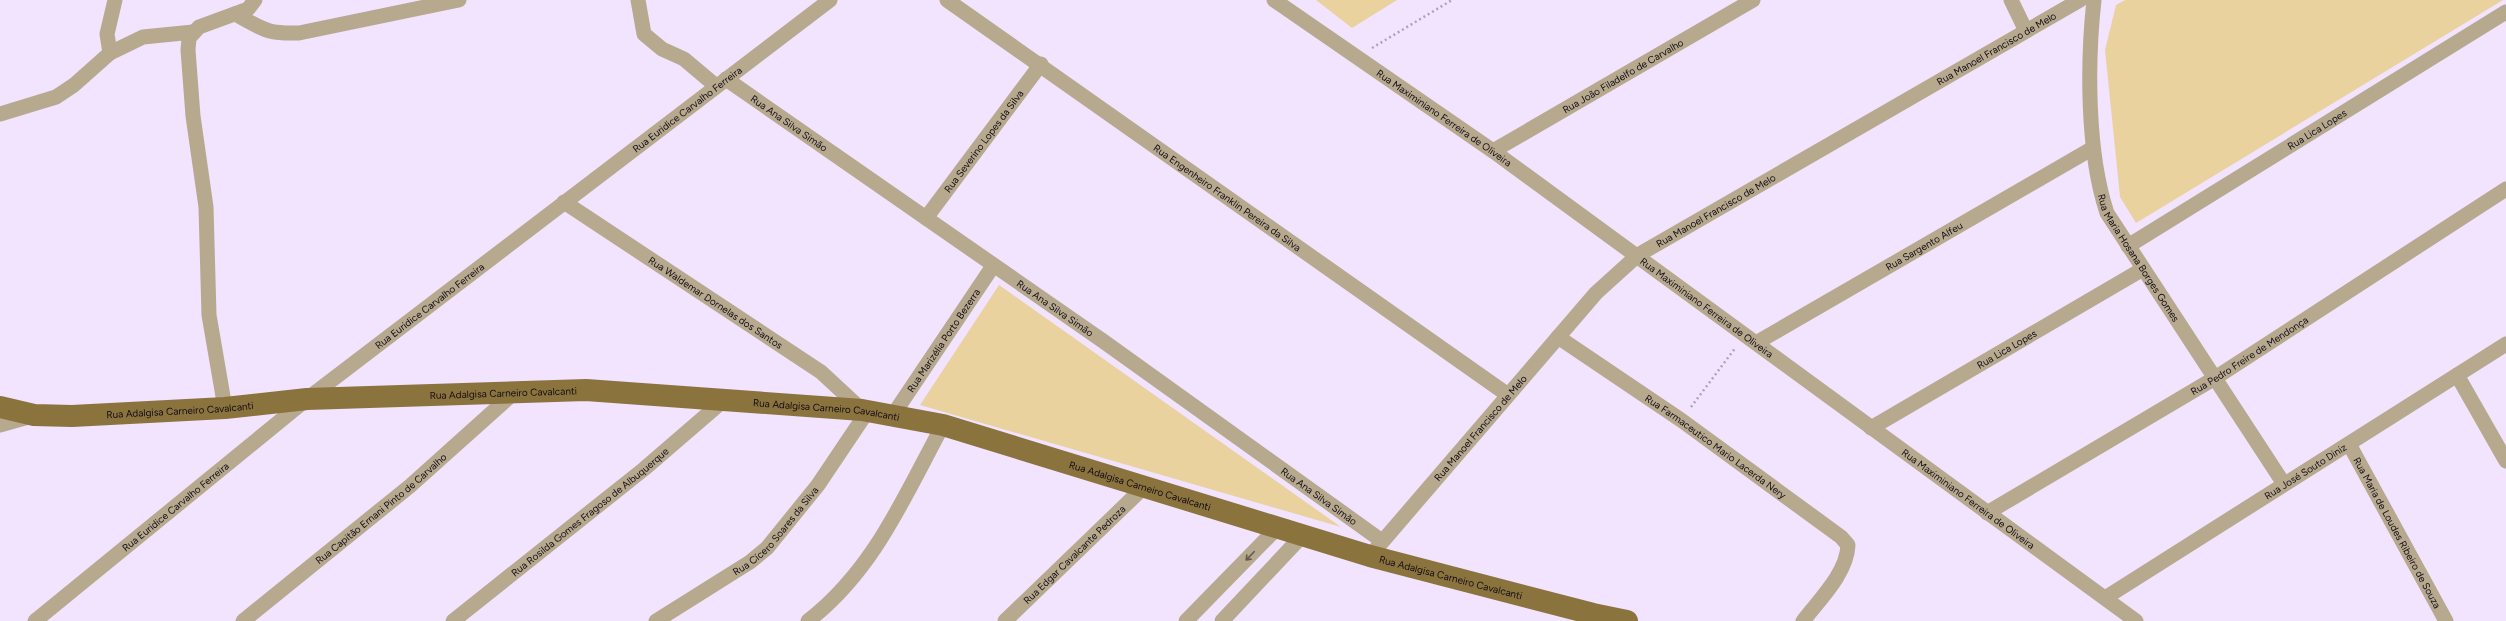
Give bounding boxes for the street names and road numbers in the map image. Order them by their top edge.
street label: Rua Manoel Francisco de Melo [1934,9,2059,88]
street label: Rua João Filadelfo de Carvalho [1560,35,1686,116]
street label: Rua Euridice Carvalho Ferreira [630,63,744,155]
street label: Rua Maximiniano Ferreira de Oliveira [1374,66,1515,169]
street label: Rua Severino Lopes da Silva [941,87,1026,195]
street label: Rua Ana Silva Simão [748,92,830,154]
street label: Rua Lica Lopes [2285,106,2349,152]
street label: Rua Engenheiro Franklin Pereira da Silva [1151,141,1304,254]
street label: Rua Manoel Francisco de Melo [1653,171,1778,250]
street label: Rua Maria Hosana Borges Gomes [2095,192,2183,324]
street label: Rua Sargento Alfeu [1883,218,1965,273]
street label: Rua Waldemar Dornelas dos Santos [646,253,786,352]
street label: Rua Maximiniano Ferreira de Oliveira [1638,254,1776,360]
street label: Rua Euridice Carvalho Ferreira [372,260,487,352]
street label: Rua Ana Silva Simão [1014,277,1096,339]
street label: Rua Marizélia Porto Bezerra [904,286,983,395]
street label: Rua Pedro Freire de Mendonça [2188,313,2310,398]
street label: Rua Lica Lopes [1974,326,2039,371]
street label: Rua Manoel Francisco de Melo [1431,372,1529,484]
street label: Rua Adalgisa Carneiro Cavalcanti [429,384,577,402]
street label: Rua Farmaceutico Mario Lacerda Nery [1643,391,1790,502]
street label: Rua Adalgisa Carneiro Cavalcanti [753,396,901,423]
street label: Rua Adalgisa Carneiro Cavalcanti [106,398,254,421]
street label: Rua José Souto Diniz [2262,440,2349,502]
street label: Rua Rosilda Gomes Fragoso de Albuquerque [508,444,672,579]
street label: Rua Maximiniano Ferreira de Oliveira [1899,446,2038,552]
street label: Rua Capitão Ernani Pinto de Carvalho [313,450,449,567]
street label: Rua Maria de Loudes Ribeiro de Souza [2351,455,2444,611]
street label: Rua Adalgisa Carneiro Cavalcanti [1068,458,1212,513]
street label: Rua Euridice Carvalho Ferreira [119,459,231,554]
street label: Rua Ana Silva Simão [1278,464,1360,528]
street label: Rua Cícero Soares da Silva [730,484,821,578]
street label: Rua Edgar Cavalcante Pedroza [1020,502,1128,607]
street label: Rua Adalgisa Carneiro Cavalcanti [1378,552,1524,602]

